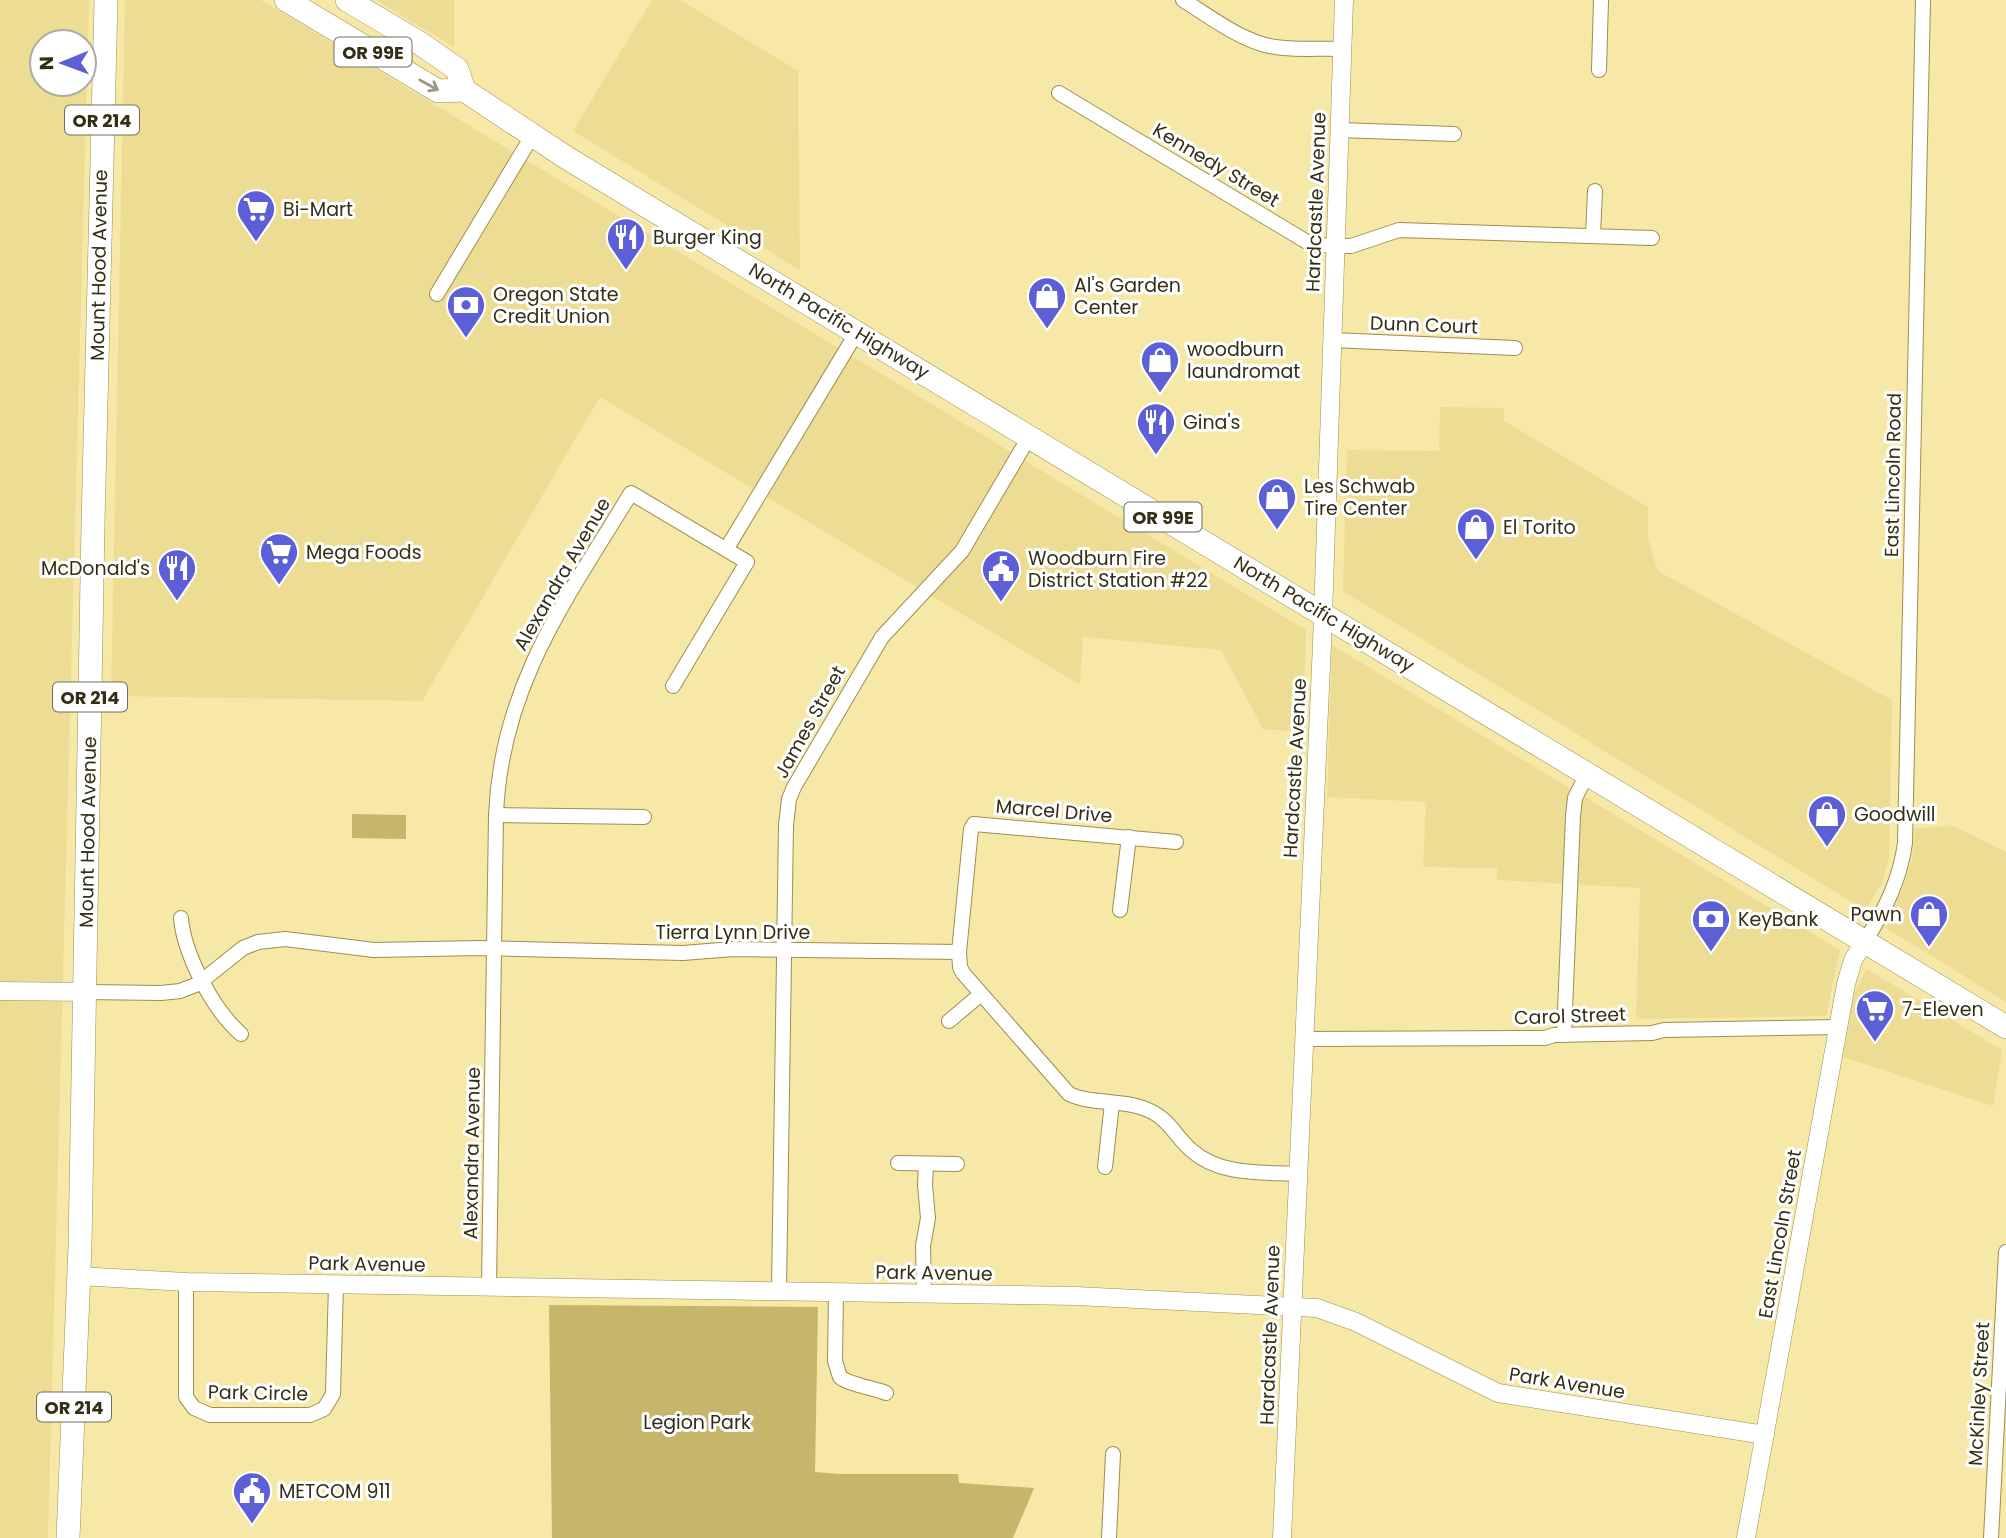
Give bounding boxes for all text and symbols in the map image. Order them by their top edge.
north arrow [28,28,98,98]
road number: OR 99E [334,38,412,66]
text: N [33,56,60,71]
one-way arrow [418,78,438,92]
road number: OR 214 [65,106,139,134]
street label: Hardcastle Avenue [1299,112,1333,292]
street label: Kennedy Street [1148,116,1285,214]
street label: Mount Hood Avenue [84,169,114,361]
supermarket icon: Bi-Mart [235,188,277,243]
place label: Bi-Mart [283,196,353,223]
restaurant icon: Burger King [605,216,647,271]
place label: Burger King [653,224,762,251]
street label: North Pacific Highway [744,256,935,386]
place label: Al's Garden Center [1074,272,1181,321]
shop icon: Al's Garden Center [1026,275,1068,330]
place label: Oregon State Credit Union [493,281,619,330]
bank icon: Oregon State Credit Union [445,284,487,339]
street label: Dunn Court [1370,310,1479,340]
place label: woodburn laundromat [1187,336,1300,385]
shop icon: woodburn laundromat [1139,339,1181,394]
street label: East Lincoln Road [1878,393,1908,557]
restaurant icon: Gina's [1135,401,1177,456]
place label: Gina's [1183,409,1240,436]
place label: Les Schwab Tire Center [1304,473,1415,522]
shop icon: Les Schwab Tire Center [1256,476,1298,531]
street label: Alexandra Avenue [507,493,617,655]
road number: OR 99E [1124,503,1202,532]
shop icon: El Torito [1455,506,1497,561]
place label: El Torito [1503,514,1576,541]
supermarket icon: Mega Foods [258,531,300,586]
place label: Mega Foods [306,539,422,566]
place label: Woodburn Fire District Station #22 [1028,545,1208,594]
restaurant icon: McDonald's [156,547,198,602]
public building icon: Woodburn Fire District Station #22 [980,548,1022,603]
street label: North Pacific Highway [1229,549,1420,679]
place label: McDonald's [41,555,150,582]
street label: James Street [768,661,852,783]
street label: Hardcastle Avenue [1277,677,1313,859]
road number: OR 214 [53,682,127,712]
street label: Mount Hood Avenue [73,736,103,928]
street label: Marcel Drive [995,792,1113,830]
shop icon: Goodwill [1806,793,1848,848]
place label: Goodwill [1854,801,1936,828]
shop icon: Pawn [1908,893,1950,948]
bank icon: KeyBank [1690,898,1732,953]
place label: Pawn [1850,901,1902,928]
place label: KeyBank [1738,906,1819,933]
street label: Tierra Lynn Drive [656,919,810,946]
supermarket icon: 7-Eleven [1854,988,1896,1043]
place label: 7-Eleven [1902,996,1984,1023]
street label: Carol Street [1513,1001,1627,1031]
street label: Alexandra Avenue [457,1066,487,1240]
street label: East Lincoln Street [1752,1147,1808,1320]
street label: Hardcastle Avenue [1253,1245,1287,1425]
street label: Park Avenue [308,1249,426,1279]
street label: Park Avenue [875,1258,993,1288]
street label: McKinley Street [1962,1321,1996,1467]
street label: Park Avenue [1507,1361,1627,1405]
street label: Park Circle [208,1379,308,1407]
road number: OR 214 [37,1392,111,1422]
park label: Legion Park [643,1409,751,1436]
public building icon: METCOM 911 [231,1470,273,1525]
place label: METCOM 911 [279,1478,391,1505]

